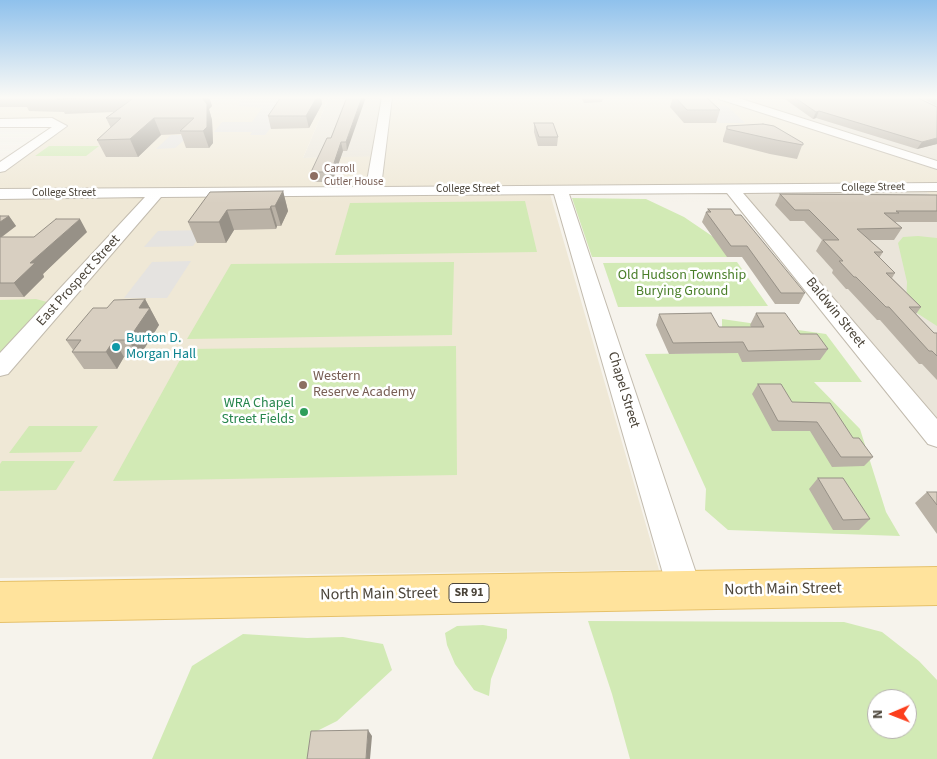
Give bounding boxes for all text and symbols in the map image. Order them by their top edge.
place label: Carroll Cutler House [324,163,383,189]
marker: Carroll Cutler House [308,170,320,182]
street label: College Street [841,181,905,195]
street label: College Street [436,183,500,197]
street label: College Street [32,187,96,201]
street label: East Prospect Street [34,232,124,330]
park label: Old Hudson Township Burying Ground [618,268,746,300]
street label: Baldwin Street [802,274,868,352]
place label: Burton D. Morgan Hall [126,331,196,364]
marker: Burton D. Morgan Hall [110,341,122,353]
street label: Chapel Street [603,350,643,430]
place label: Western Reserve Academy [313,369,416,402]
marker: Western Reserve Academy [297,379,309,391]
place label: WRA Chapel Street Fields [222,396,294,428]
marker: WRA Chapel Street Fields [298,406,310,418]
street label: North Main Street [724,579,842,601]
street label: North Main Street [320,584,438,606]
road number: SR 91 [449,584,489,602]
north arrow [867,689,917,739]
text: N [868,709,888,719]

